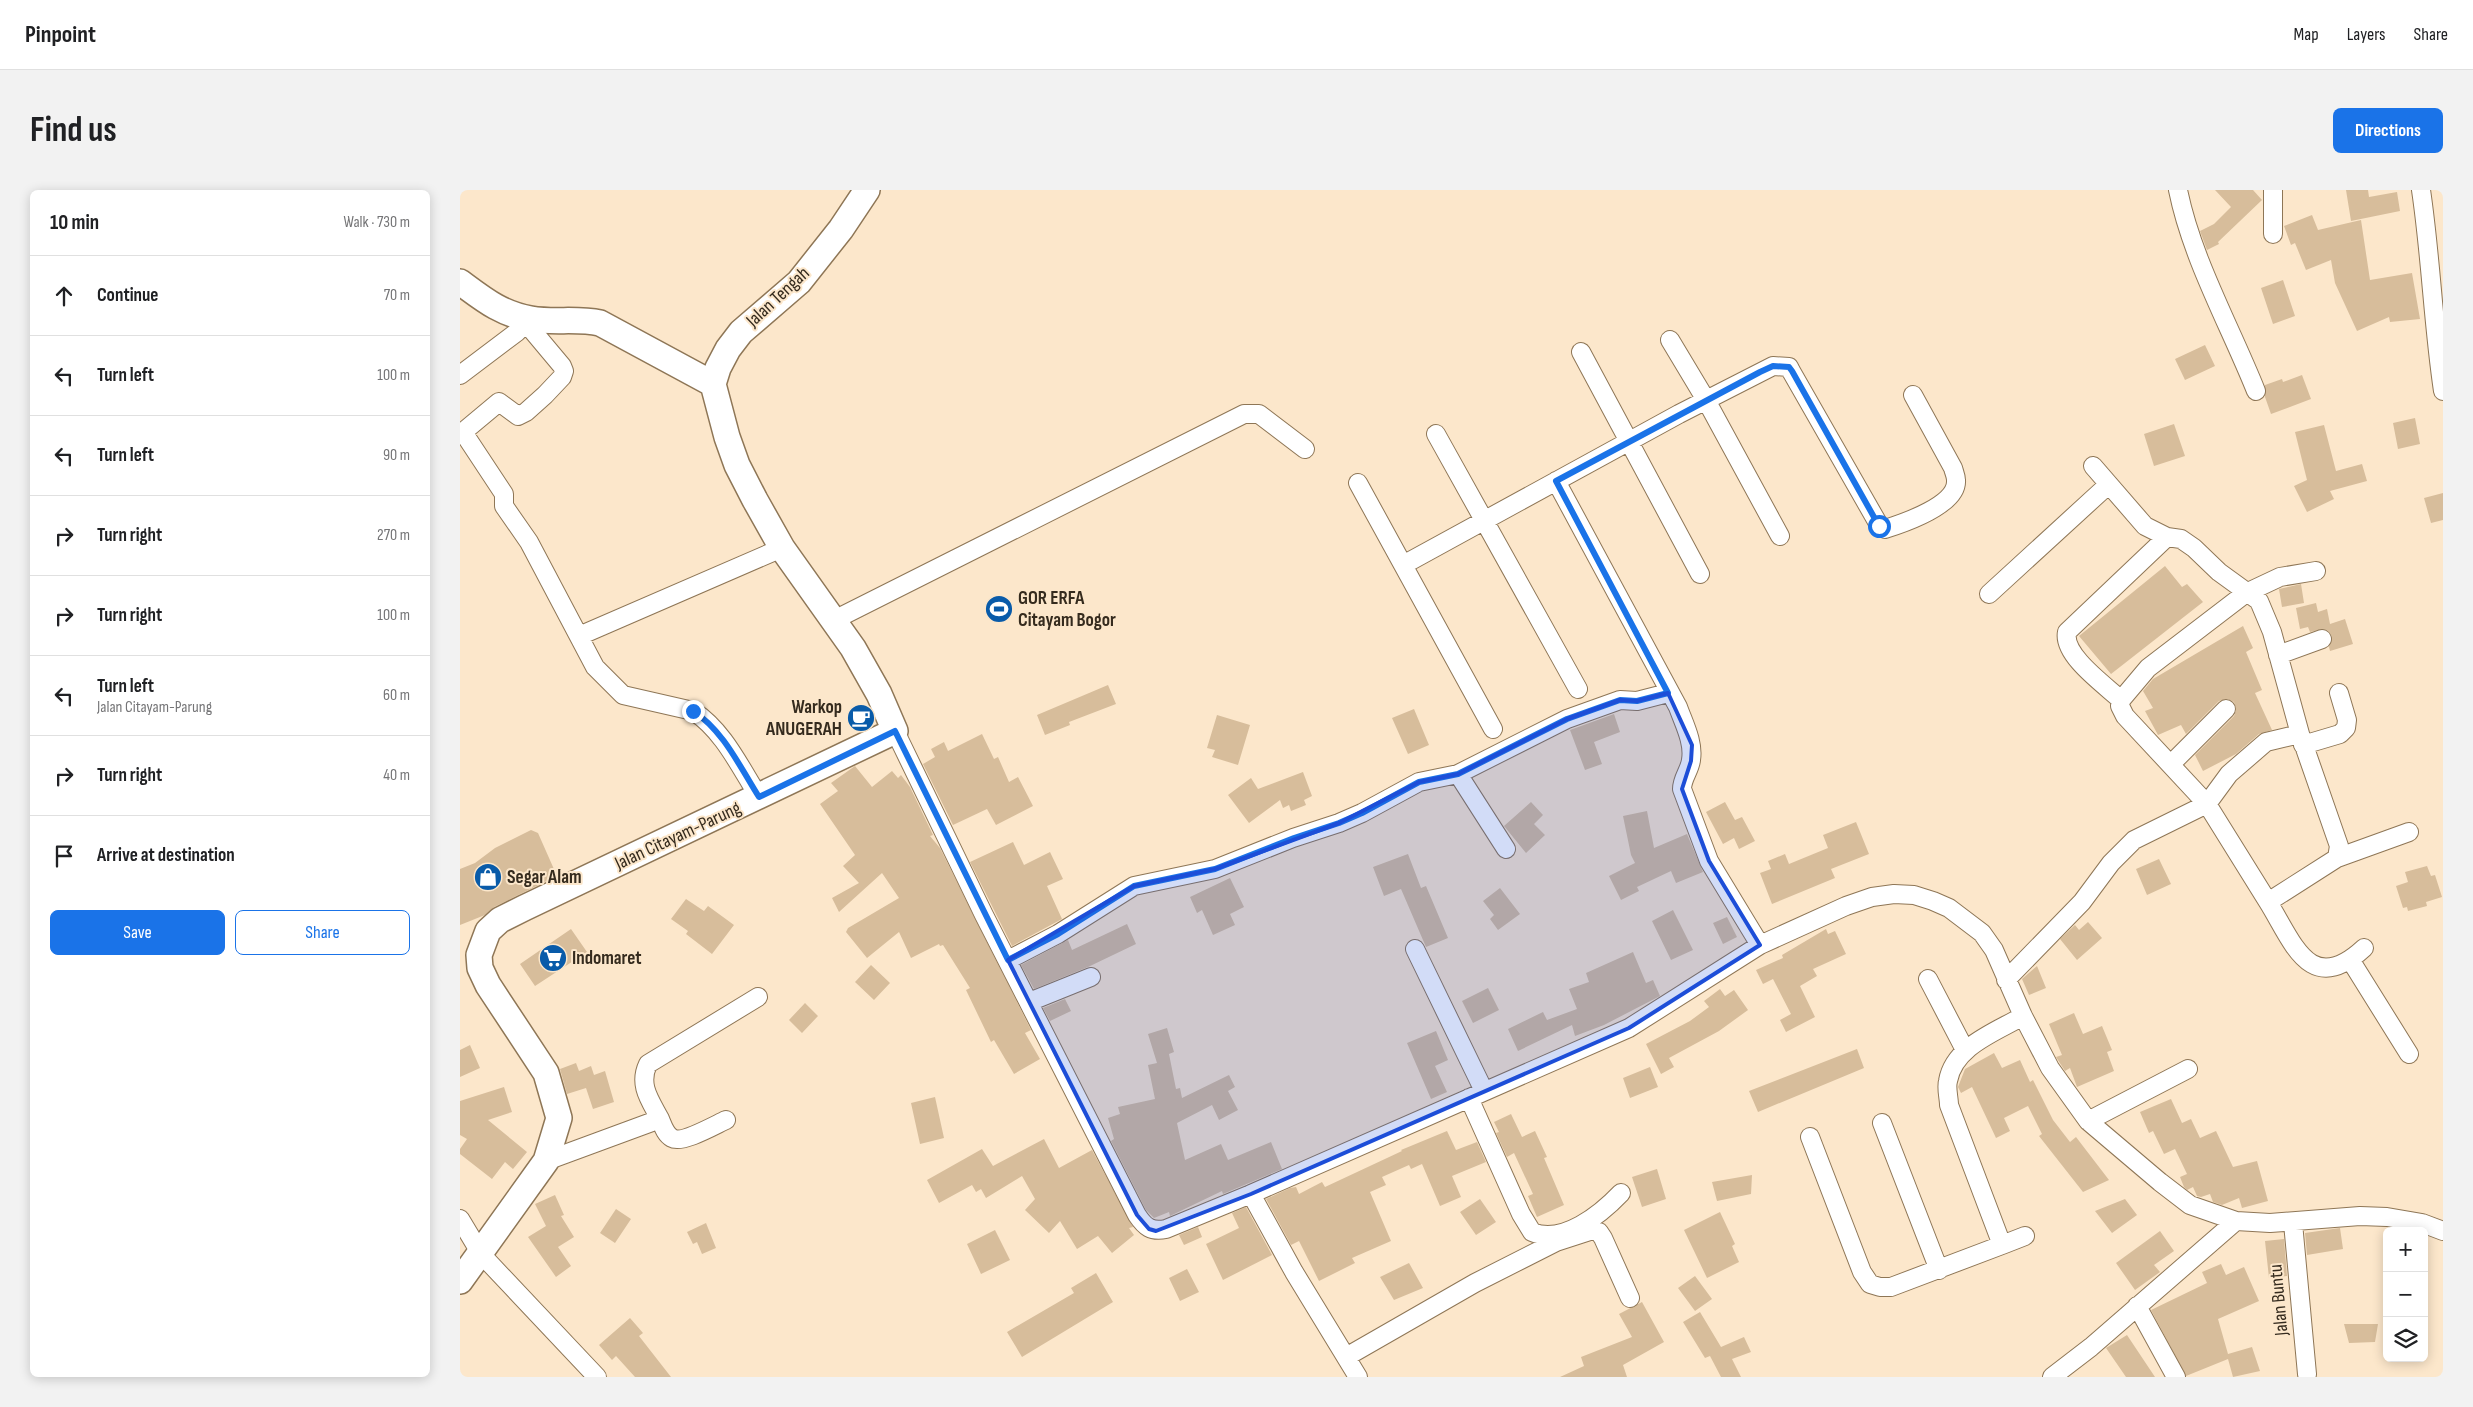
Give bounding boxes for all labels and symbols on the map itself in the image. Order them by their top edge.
street label: Jalan Tengah [741,262,814,333]
route start [1868,515,1891,538]
place label: GOR ERFA Citayam Bogor [1018,587,1116,632]
sports icon: GOR ERFA Citayam Bogor [984,594,1014,624]
place label: Warkop ANUGERAH [765,696,842,741]
route end [682,700,705,723]
cafe icon: Warkop ANUGERAH [846,703,876,733]
street label: Jalan Citayam-Parung [610,797,745,876]
shop icon: Segar Alam [473,862,503,892]
place label: Segar Alam [507,866,582,889]
supermarket icon: Indomaret [538,943,568,973]
place label: Indomaret [572,947,642,970]
street label: Jalan Buntu [2264,1263,2294,1338]

